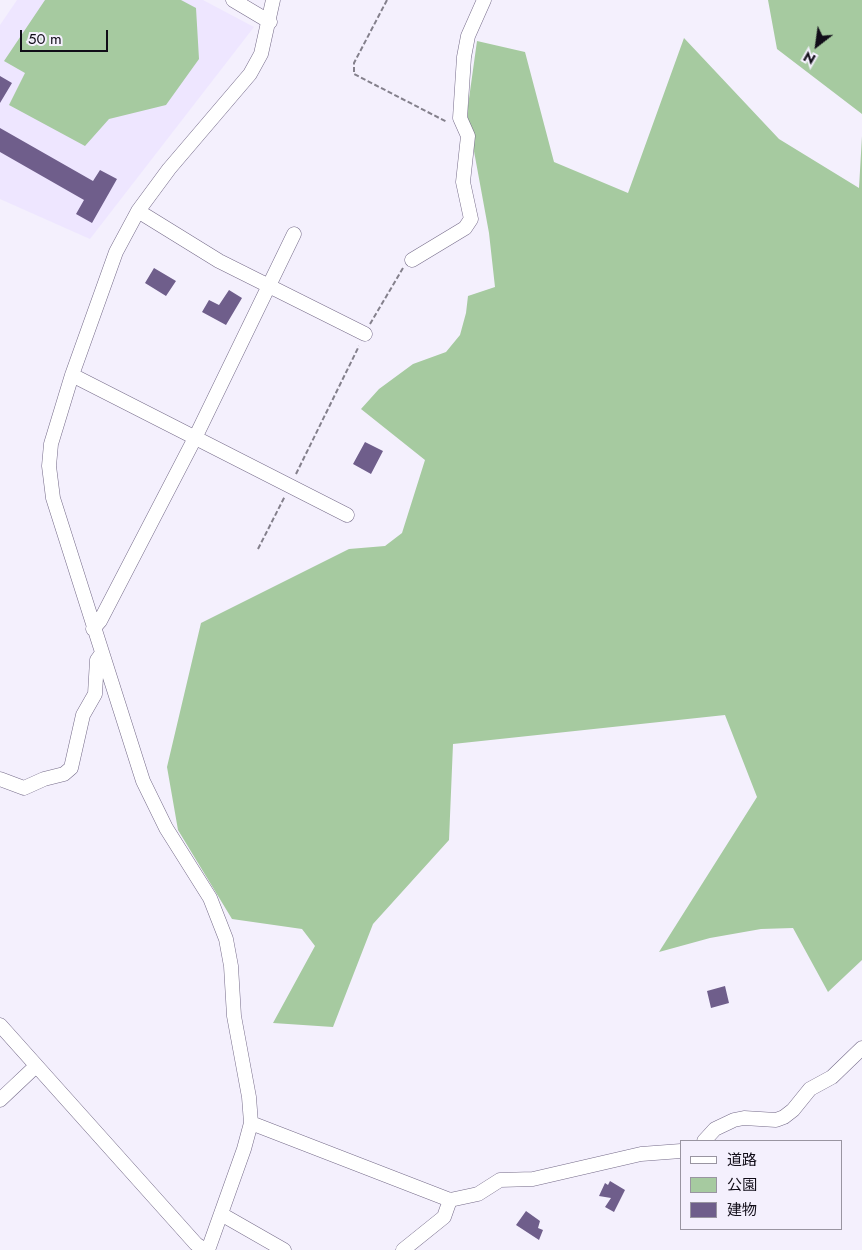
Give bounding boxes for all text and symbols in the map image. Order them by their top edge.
scale bar [22,20,110,52]
north arrow [792,20,842,70]
text: 50 m [28,28,62,50]
text: N [800,47,819,69]
legend [680,1140,842,1230]
text: 道路 [727,1149,757,1171]
text: 公園 [727,1174,757,1196]
text: 建物 [727,1199,757,1221]

